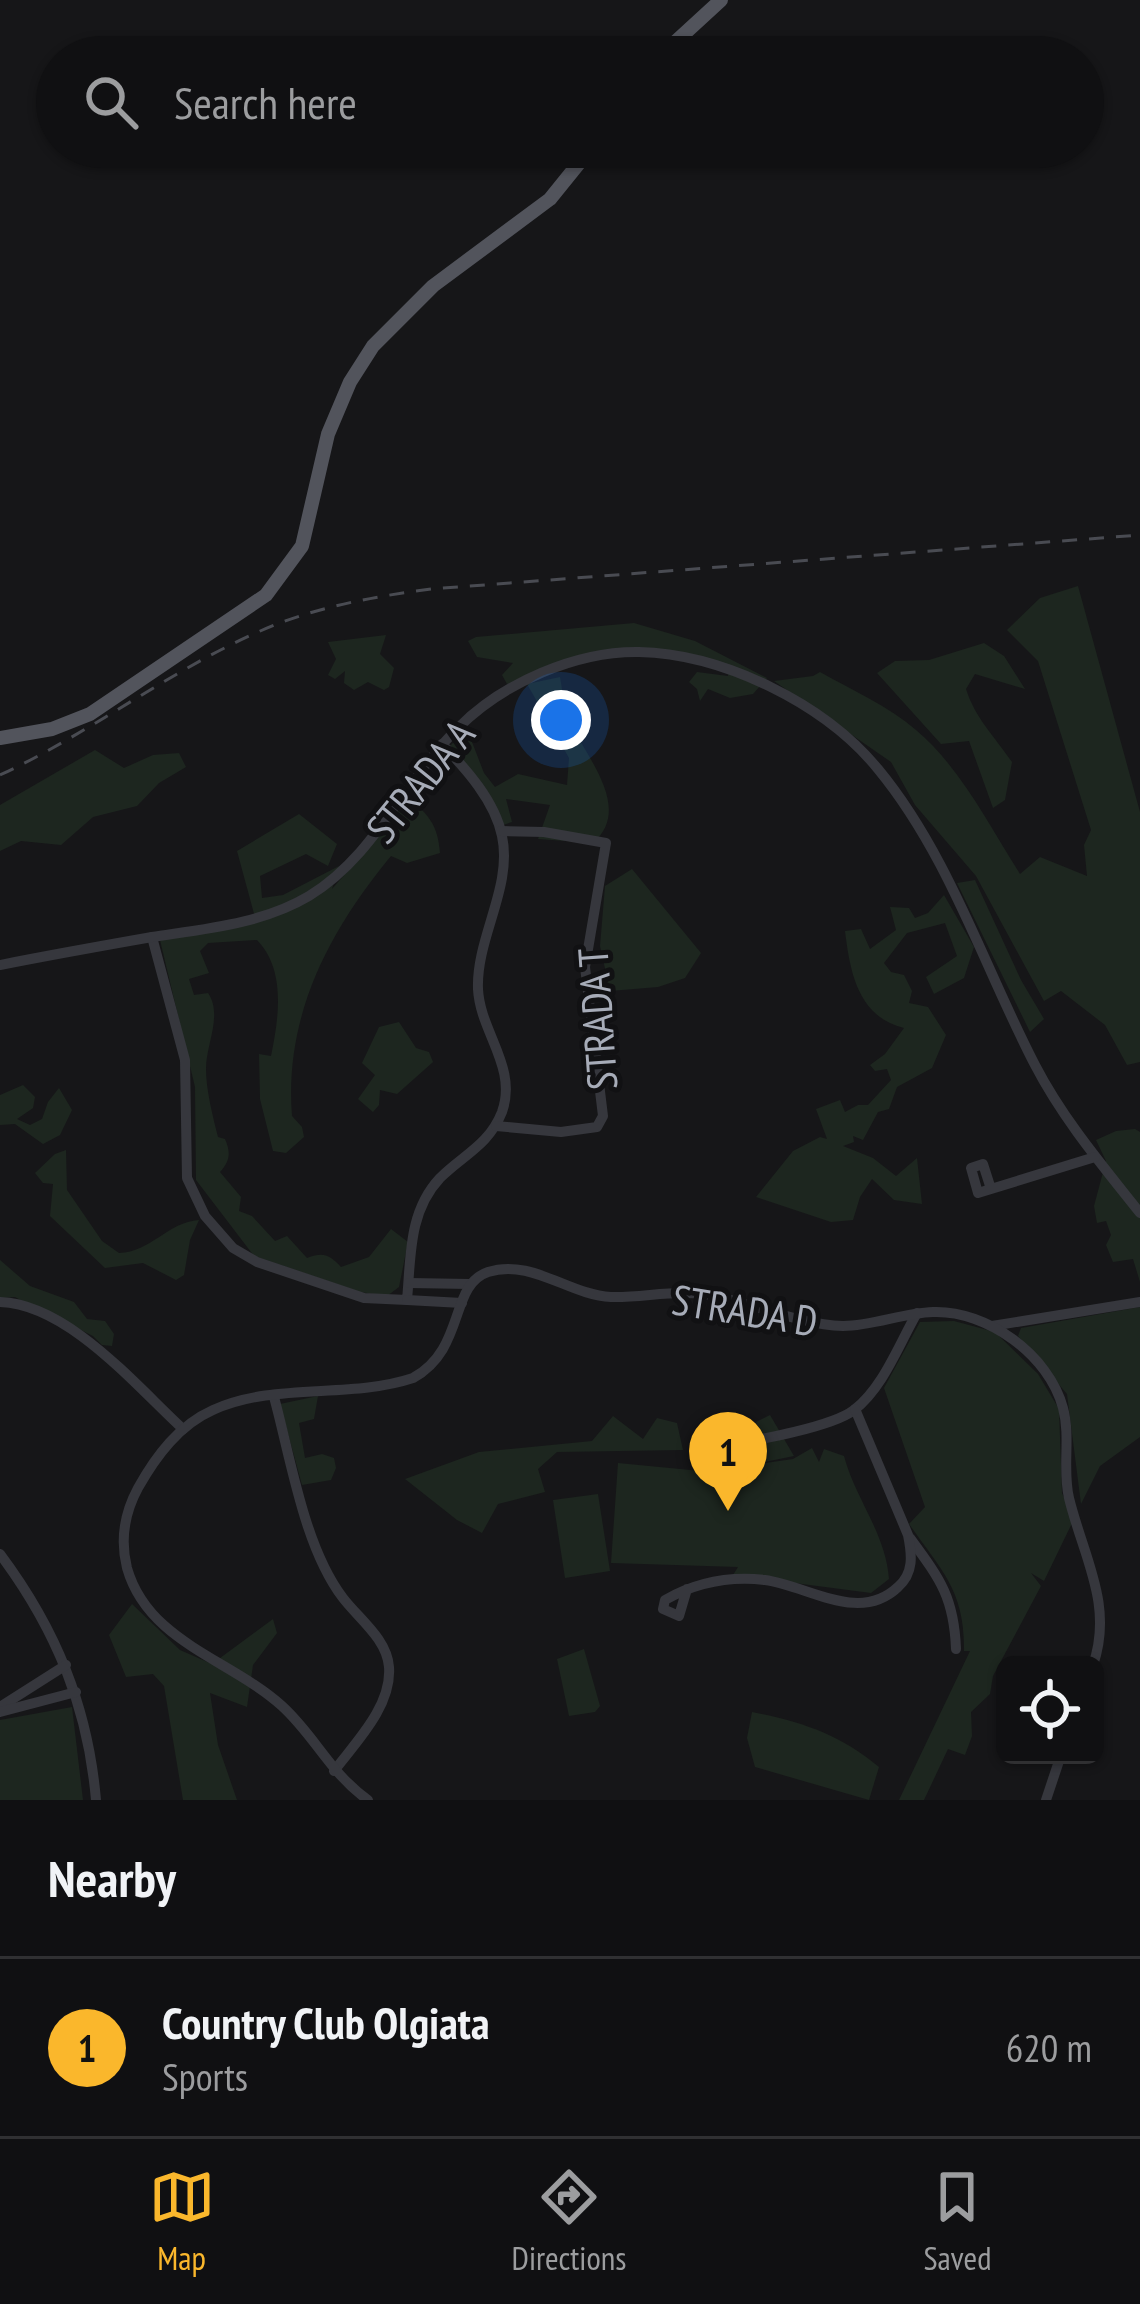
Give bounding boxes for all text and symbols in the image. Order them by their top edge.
search box [36,36,1104,168]
icon: search [78,69,144,135]
text: Search here [174,73,357,131]
your location [531,690,591,750]
street label: STRADA A [354,708,486,854]
street label: STRADA T [565,946,629,1092]
street label: STRADA D [668,1271,822,1349]
pin: 1 [689,1412,767,1511]
map controls [996,1656,1104,1764]
button: locate [996,1656,1104,1764]
text: Nearby [48,1845,176,1911]
text: Country Club Olgiata [162,1993,490,2051]
text: 1 [78,2022,96,2073]
text: 620 m [1006,2022,1092,2073]
text: Sports [162,2051,248,2102]
tab: Map [149,2164,215,2279]
tab: Directions [512,2164,626,2279]
tab: Saved [923,2164,991,2279]

